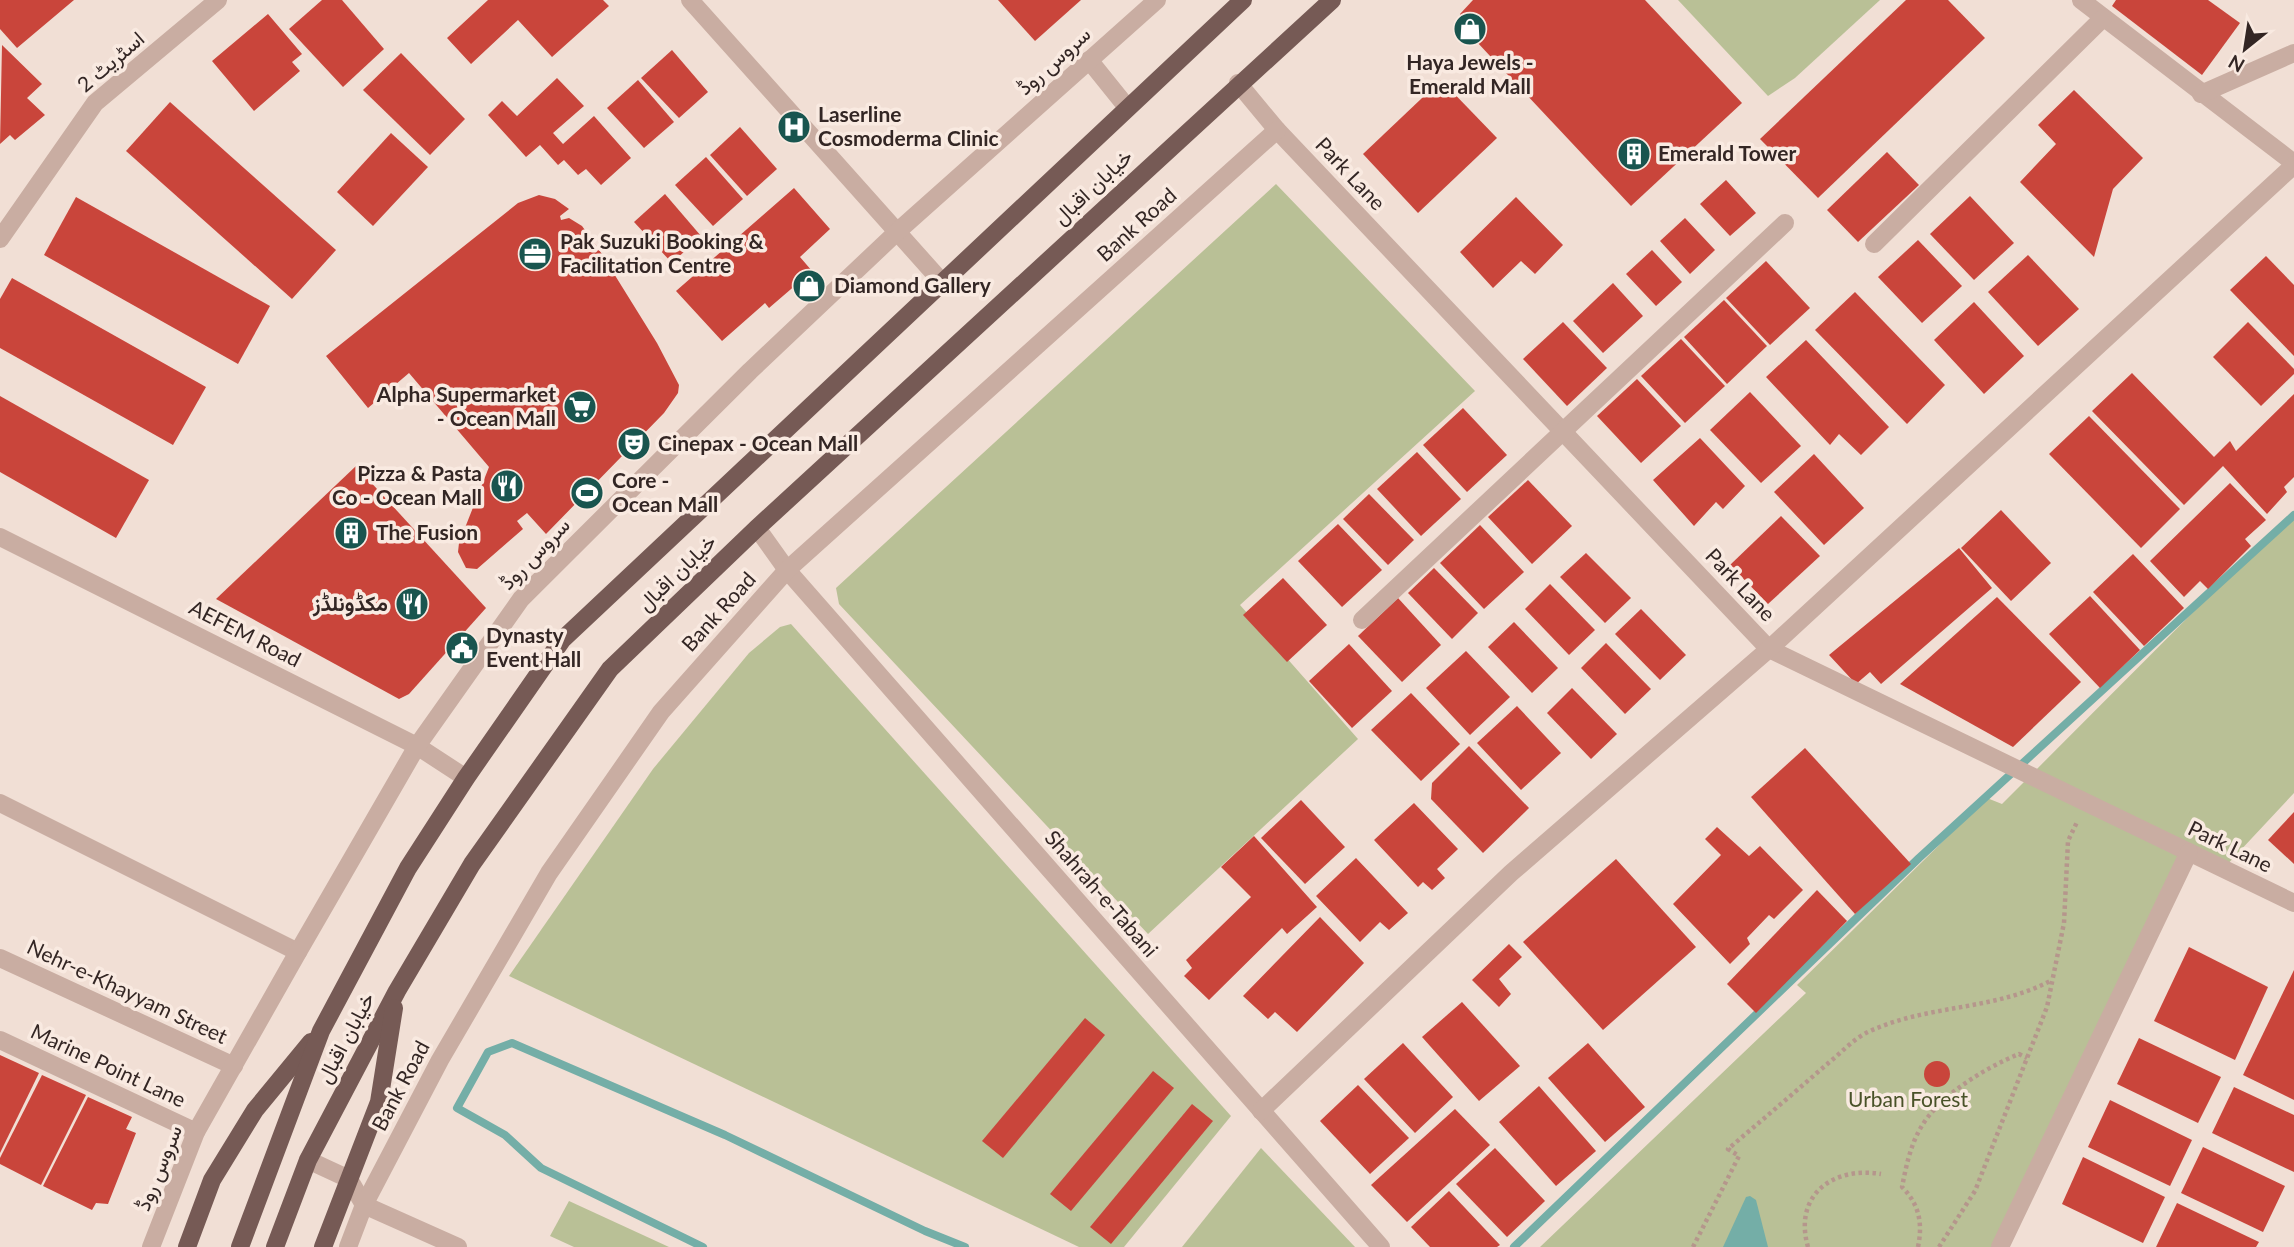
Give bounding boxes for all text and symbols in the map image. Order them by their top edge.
shop icon: Haya Jewels - Emerald Mall [1451,10,1489,48]
north arrow [2210,14,2280,84]
street label: سروس روڈ [1011,20,1096,101]
street label: اسٹریٹ 2 [72,25,150,98]
place label: Haya Jewels - Emerald Mall [1406,49,1534,98]
text: N [2224,51,2248,78]
place label: Laserline Cosmoderma Clinic [818,101,999,150]
hospital icon: Laserline Cosmoderma Clinic [775,108,813,146]
street label: Park Lane [1311,131,1391,215]
building icon: Emerald Tower [1615,135,1653,173]
place label: Emerald Tower [1658,140,1796,165]
street label: خیابان اقبال [1047,143,1137,230]
street label: Bank Road [1091,182,1181,266]
place label: Pak Suzuki Booking & Facilitation Centre [560,228,764,277]
office icon: Pak Suzuki Booking & Facilitation Centre [516,235,554,273]
shop icon: Diamond Gallery [790,267,828,305]
place label: Diamond Gallery [834,272,992,297]
place label: Alpha Supermarket - Ocean Mall [376,381,556,430]
supermarket icon: Alpha Supermarket - Ocean Mall [561,388,599,426]
theatre icon: Cinepax - Ocean Mall [615,425,653,463]
place label: Cinepax - Ocean Mall [658,430,858,455]
place label: Pizza & Pasta Co - Ocean Mall [332,460,482,509]
restaurant icon: Pizza & Pasta Co - Ocean Mall [488,467,526,505]
place label: Core - Ocean Mall [612,467,718,516]
sports icon: Core - Ocean Mall [568,474,606,512]
street label: سروس روڈ [494,512,576,595]
building icon: The Fusion [332,514,370,552]
place label: The Fusion [376,519,478,544]
street label: خیابان اقبال [632,528,721,616]
street label: Park Lane [1701,542,1781,626]
street label: Bank Road [676,566,760,656]
restaurant icon: مکڈونلڈز [393,585,431,623]
place label: مکڈونلڈز [312,590,388,617]
street label: AEFEM Road [186,594,306,671]
place label: Dynasty Event Hall [486,622,581,671]
public building icon: Dynasty Event Hall [443,629,481,667]
street label: Park Lane [2185,815,2277,877]
street label: Shahrah-e-Tabani [1040,825,1164,961]
street label: Nehr-e-Khayyam Street [24,933,232,1048]
street label: خیابان اقبال [310,988,380,1087]
street label: Marine Point Lane [27,1018,190,1111]
street label: Bank Road [366,1036,434,1135]
park label: Urban Forest [1848,1086,1968,1111]
street label: سروس روڈ [129,1121,188,1215]

